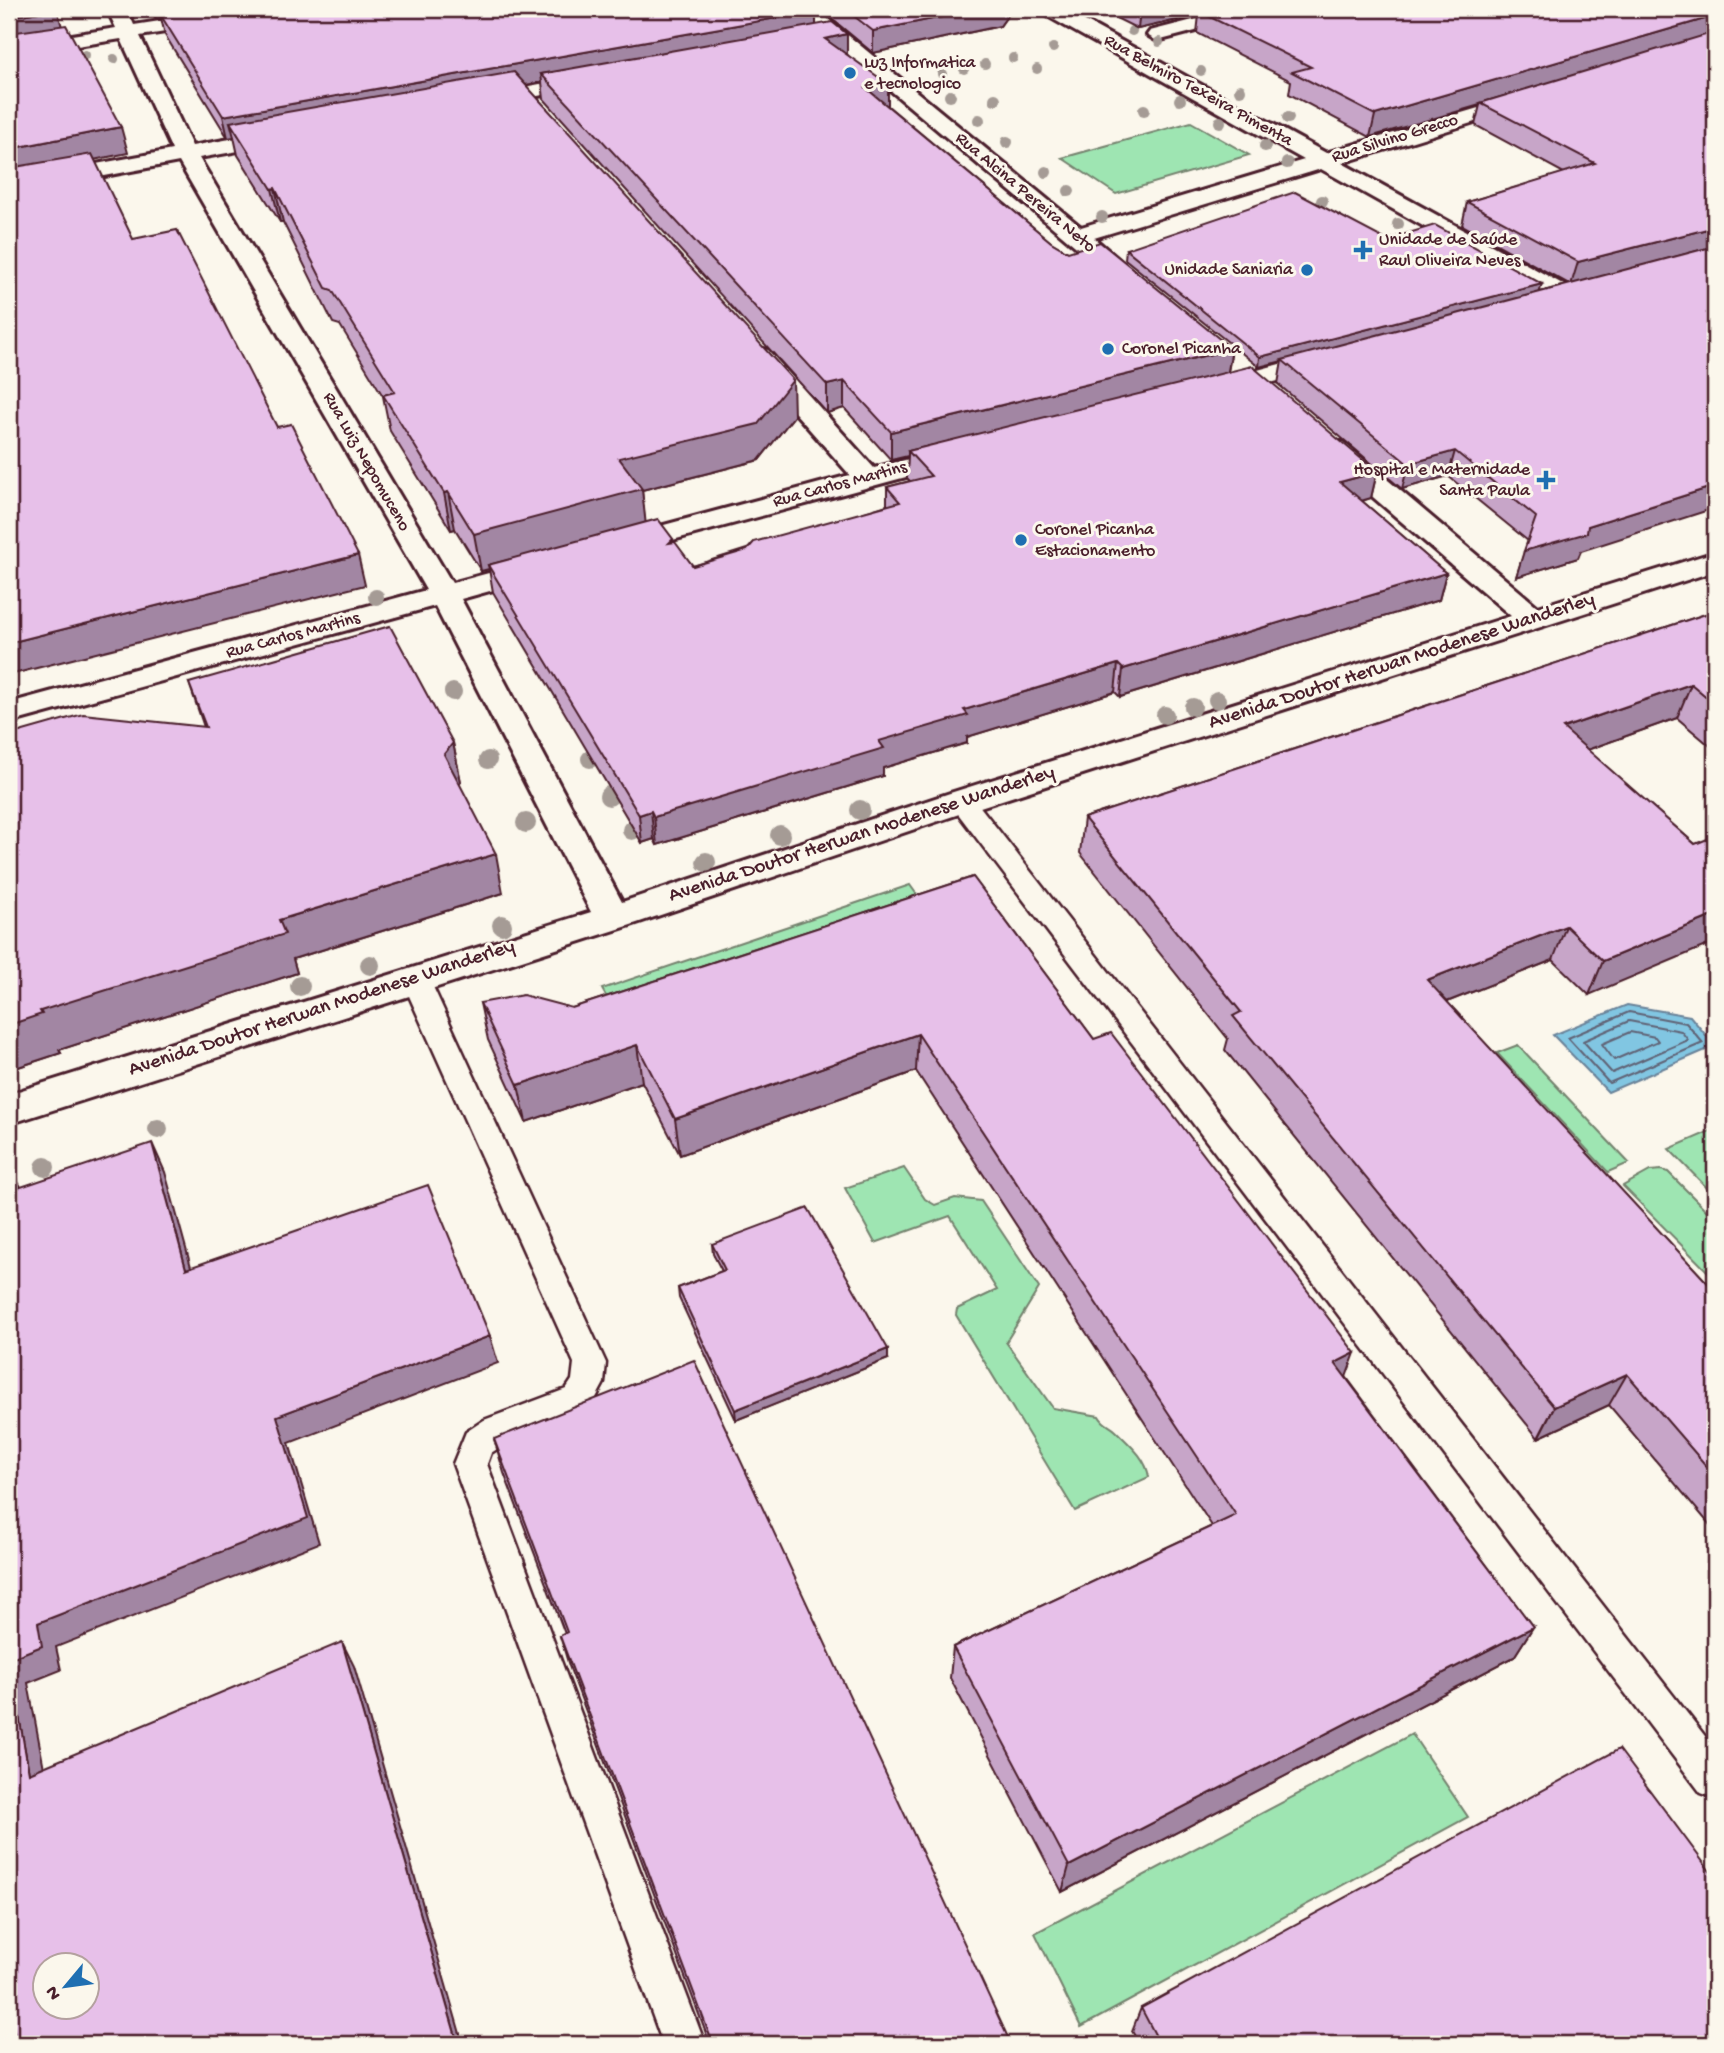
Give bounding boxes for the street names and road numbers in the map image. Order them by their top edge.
street label: Rua Belmiro Texeira Pimenta [1100,30,1297,152]
street label: Rua Silvino Grecco [1329,110,1461,168]
street label: Rua Alcina Pereira Neto [951,128,1099,258]
street label: Rua Luiz Nepomuceno [318,389,414,535]
street label: Rua Carlos Martins [771,457,911,513]
street label: Avenida Doutor Herwan Modenese Wanderley [1206,588,1598,736]
street label: Rua Carlos Martins [224,608,364,664]
street label: Avenida Doutor Herwan Modenese Wanderley [666,761,1058,909]
street label: Avenida Doutor Herwan Modenese Wanderley [126,935,518,1083]

